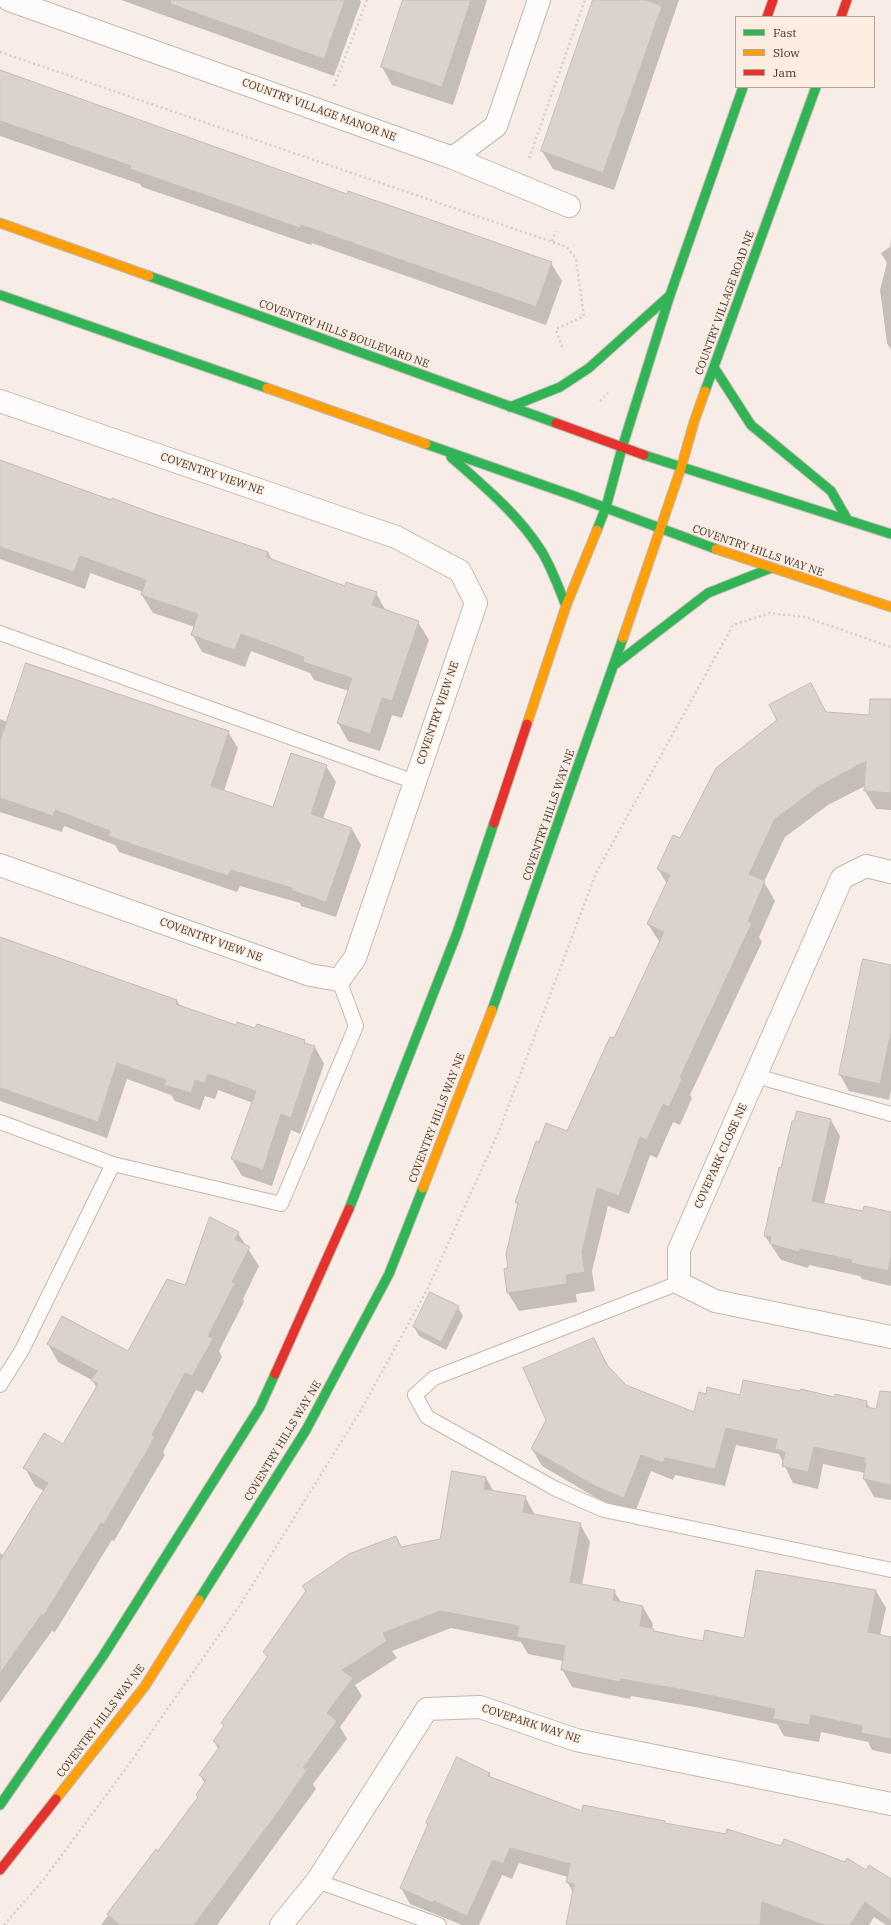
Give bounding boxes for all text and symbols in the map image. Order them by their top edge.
legend [735,16,875,88]
text: Fast [773,25,797,40]
text: Slow [773,45,800,60]
text: Jam [773,65,796,80]
street label: COUNTRY VILLAGE MANOR NE [240,76,398,144]
street label: COUNTRY VILLAGE ROAD NE [693,229,757,377]
street label: COVENTRY HILLS BOULEVARD NE [257,297,431,371]
street label: COVENTRY VIEW NE [159,450,265,498]
street label: COVENTRY HILLS WAY NE [691,522,825,580]
street label: COVENTRY VIEW NE [414,660,462,766]
street label: COVENTRY HILLS WAY NE [520,748,578,882]
street label: COVENTRY VIEW NE [158,915,264,965]
street label: COVENTRY HILLS WAY NE [406,1051,468,1185]
street label: COVEPARK CLOSE NE [692,1101,750,1211]
street label: COVENTRY HILLS WAY NE [242,1378,324,1504]
street label: COVENTRY HILLS WAY NE [54,1662,148,1780]
street label: COVEPARK WAY NE [480,1702,582,1746]

